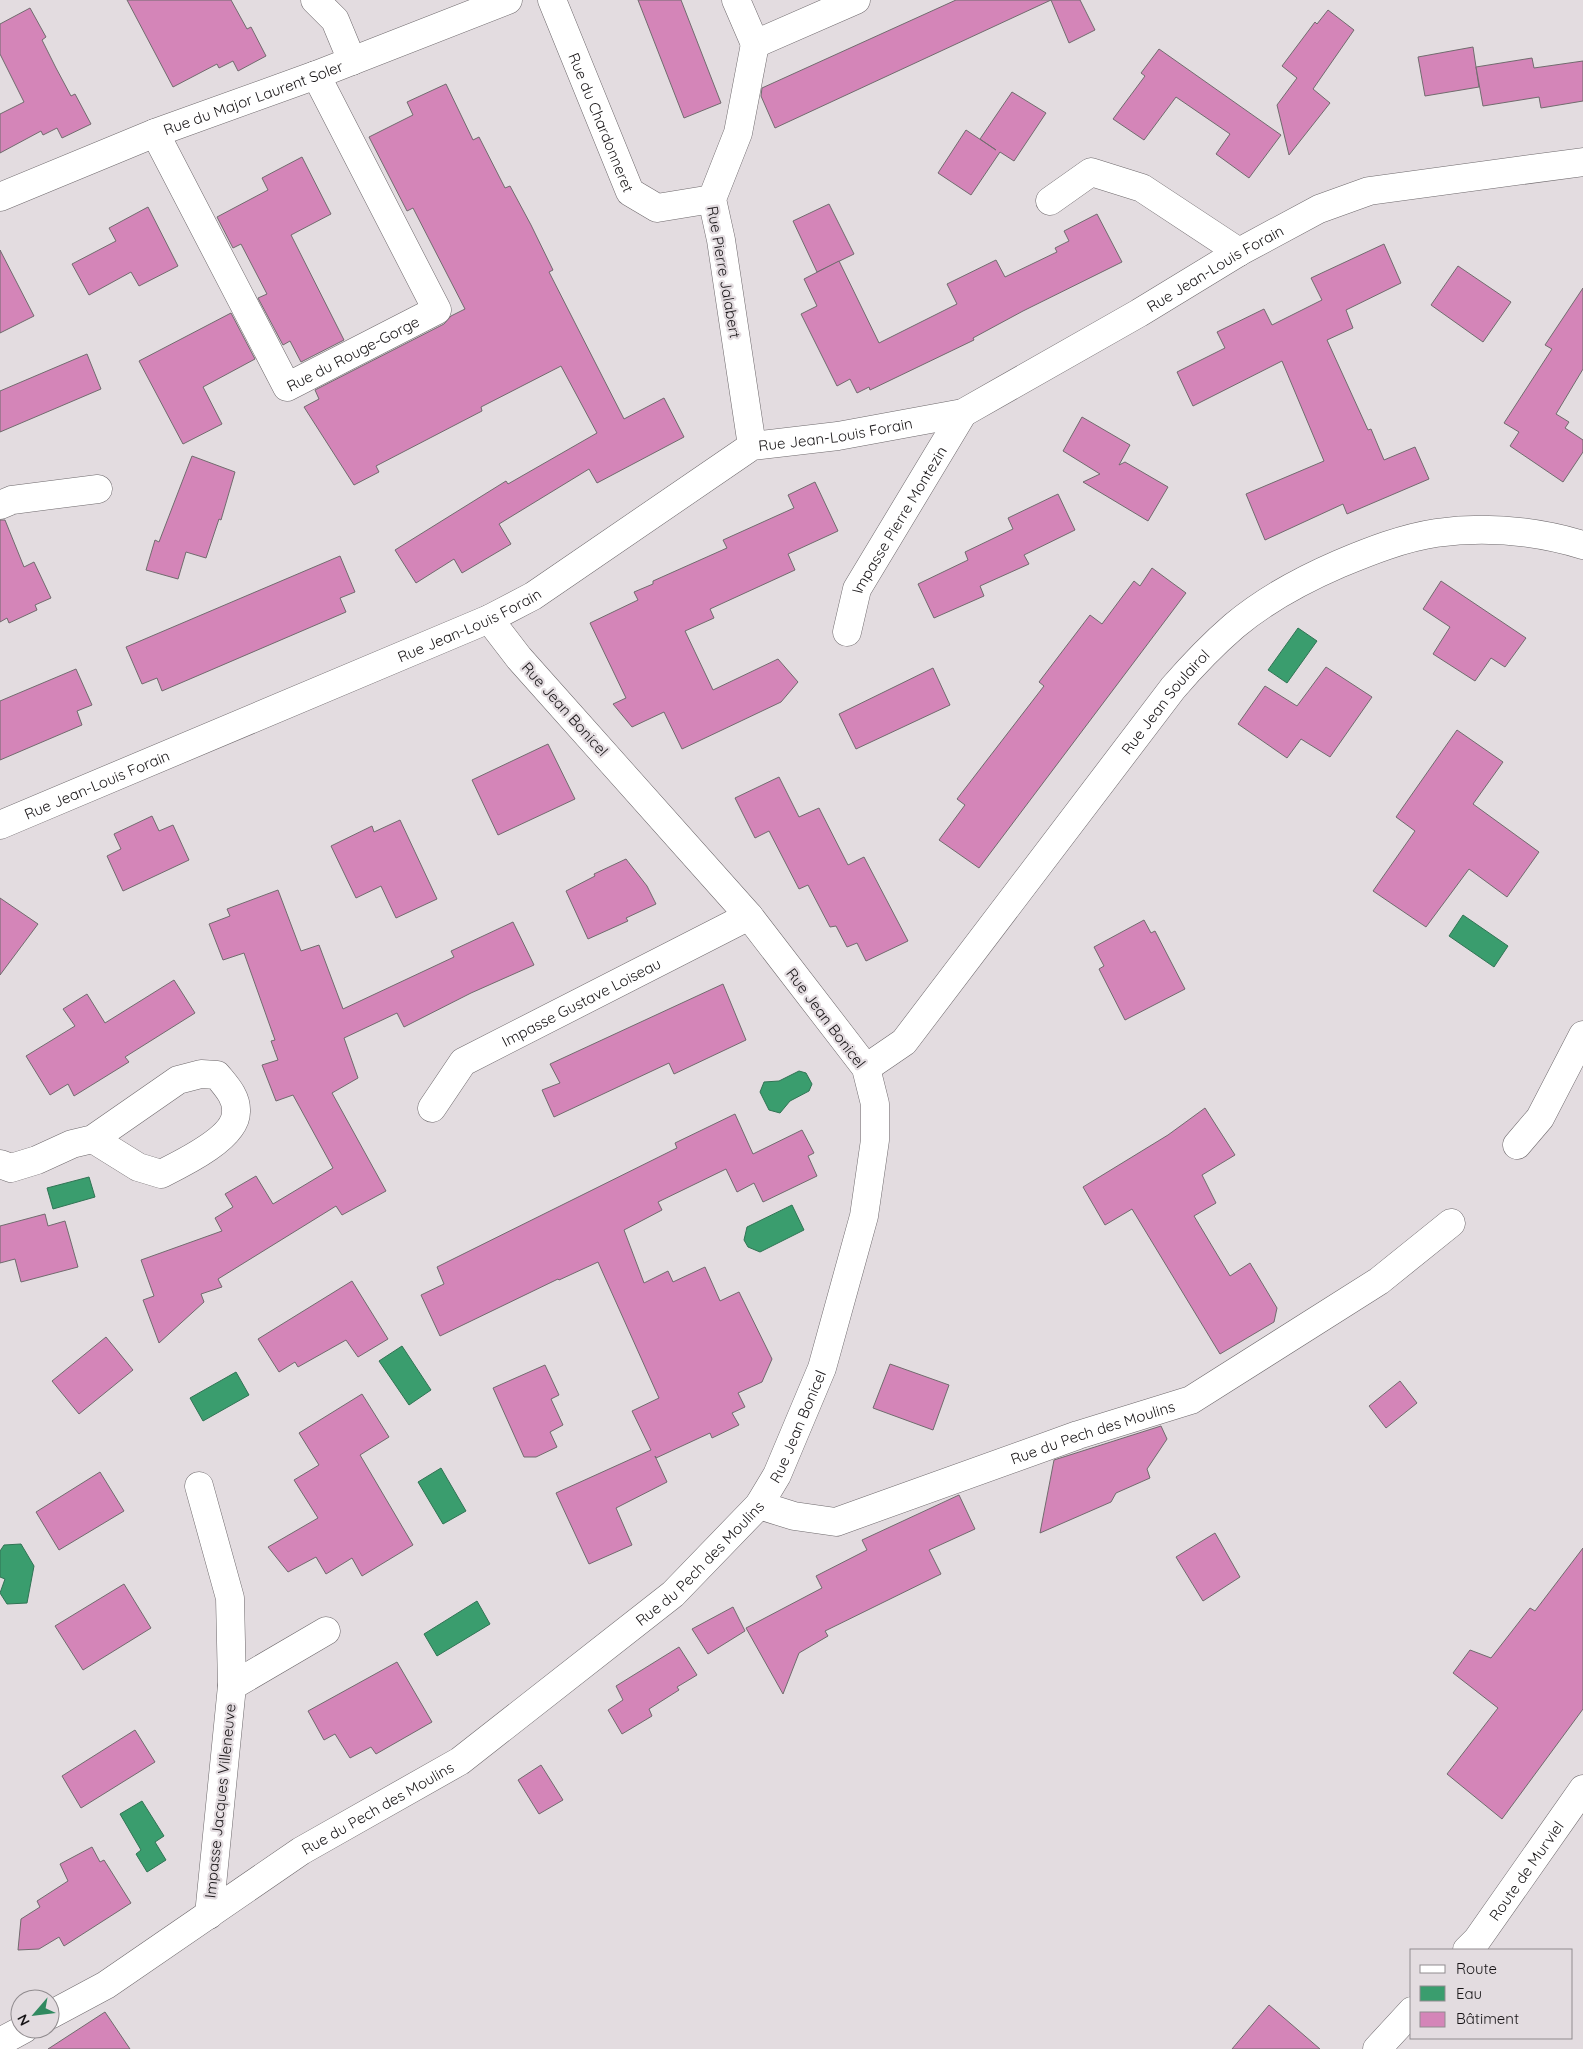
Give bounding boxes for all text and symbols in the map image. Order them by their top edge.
street label: Rue du Chardonneret [565,50,639,195]
street label: Rue du Major Laurent Soler [161,56,346,139]
street label: Rue Pierre Jalabert [703,204,745,340]
street label: Rue Jean-Louis Forain [1143,220,1287,316]
street label: Rue du Rouge-Gorge [283,311,422,395]
street label: Rue Jean-Louis Forain [757,413,914,455]
street label: Impasse Pierre Montezin [847,442,951,595]
street label: Rue Jean-Louis Forain [395,584,545,666]
street label: Rue Jean Soulairol [1117,645,1213,758]
street label: Rue Jean Bonicel [518,658,612,760]
street label: Rue Jean-Louis Forain [21,745,172,823]
street label: Impasse Gustave Loiseau [498,953,664,1050]
street label: Rue Jean Bonicel [782,964,870,1072]
street label: Rue Jean Bonicel [765,1367,830,1486]
street label: Rue du Pech des Moulins [1008,1396,1177,1468]
street label: Rue du Pech des Moulins [631,1496,768,1630]
street label: Impasse Jacques Villeneuve [200,1703,240,1899]
street label: Rue du Pech des Moulins [298,1757,457,1858]
street label: Route de Murviel [1484,1817,1567,1924]
legend [1410,1949,1573,2039]
text: Route [1456,1959,1497,1978]
text: Eau [1456,1984,1482,2003]
north arrow [10,1989,60,2039]
text: Bâtiment [1456,2009,1519,2028]
text: N [13,2011,34,2029]

